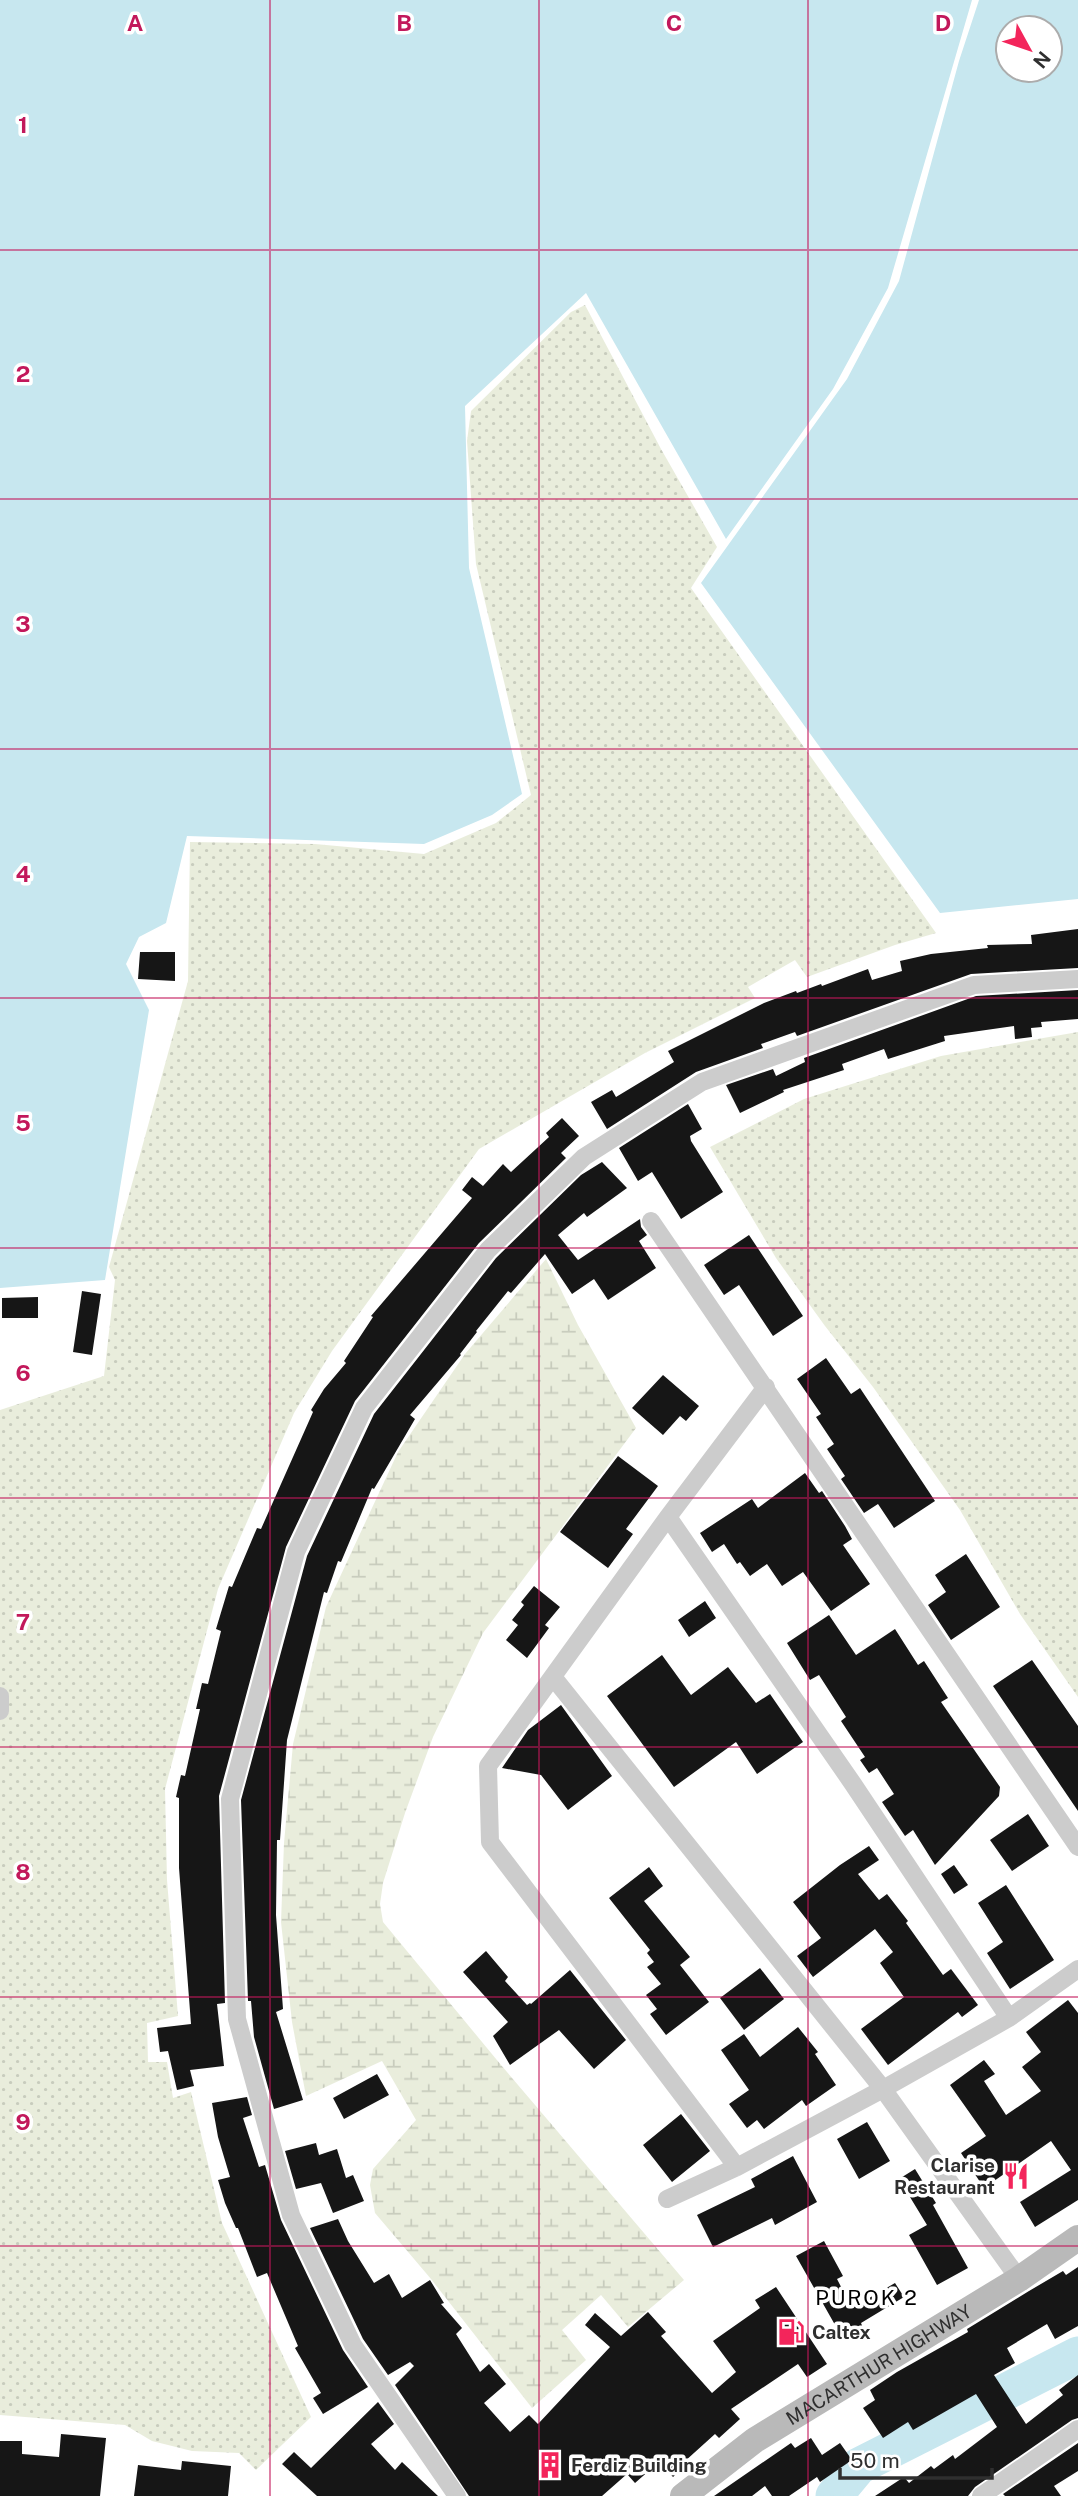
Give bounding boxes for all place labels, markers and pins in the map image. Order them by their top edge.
place label: Clarise Restaurant [894,2154,995,2198]
restaurant icon: Clarise Restaurant [1001,2161,1031,2191]
fuel station icon: Caltex [776,2317,806,2347]
place label: Caltex [812,2321,871,2343]
building icon: Ferdiz Building [535,2450,565,2480]
place label: Ferdiz Building [571,2454,707,2476]

